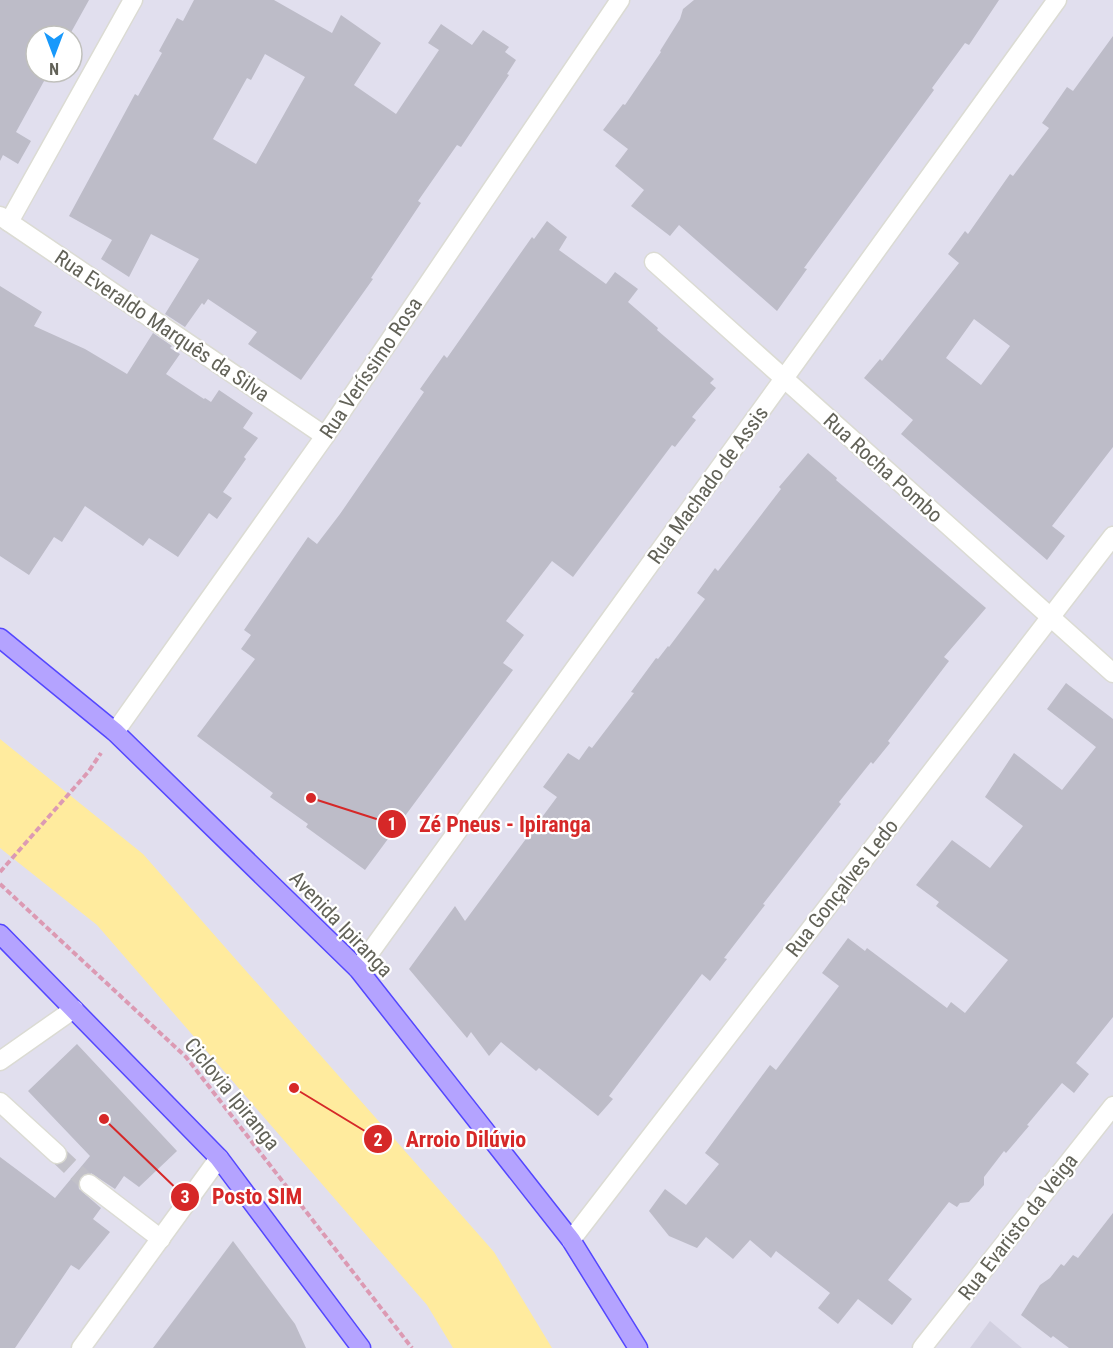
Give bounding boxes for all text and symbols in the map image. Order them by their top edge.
north arrow [24,24,84,84]
text: N [49,59,59,78]
street label: Rua Everaldo Marquês da Silva [50,245,274,407]
street label: Rua Veríssimo Rosa [315,293,427,443]
street label: Rua Machado de Assis [643,402,773,568]
street label: Rua Rocha Pombo [819,408,947,528]
callout: Zé Pneus - Ipiranga [377,804,603,844]
text: Zé Pneus - Ipiranga [419,812,591,837]
text: 1 [387,813,397,834]
street label: Rua Gonçalves Ledo [781,815,903,961]
street label: Avenida Ipiranga [285,866,397,982]
street label: Ciclovia Ipiranga [179,1033,285,1155]
callout: Arroio Dilúvio [363,1119,538,1159]
text: Arroio Dilúvio [406,1127,526,1152]
text: 2 [373,1129,383,1150]
street label: Rua Evaristo da Veiga [953,1149,1083,1305]
callout: Posto SIM [170,1177,314,1217]
text: Posto SIM [212,1184,302,1209]
text: 3 [180,1186,190,1207]

